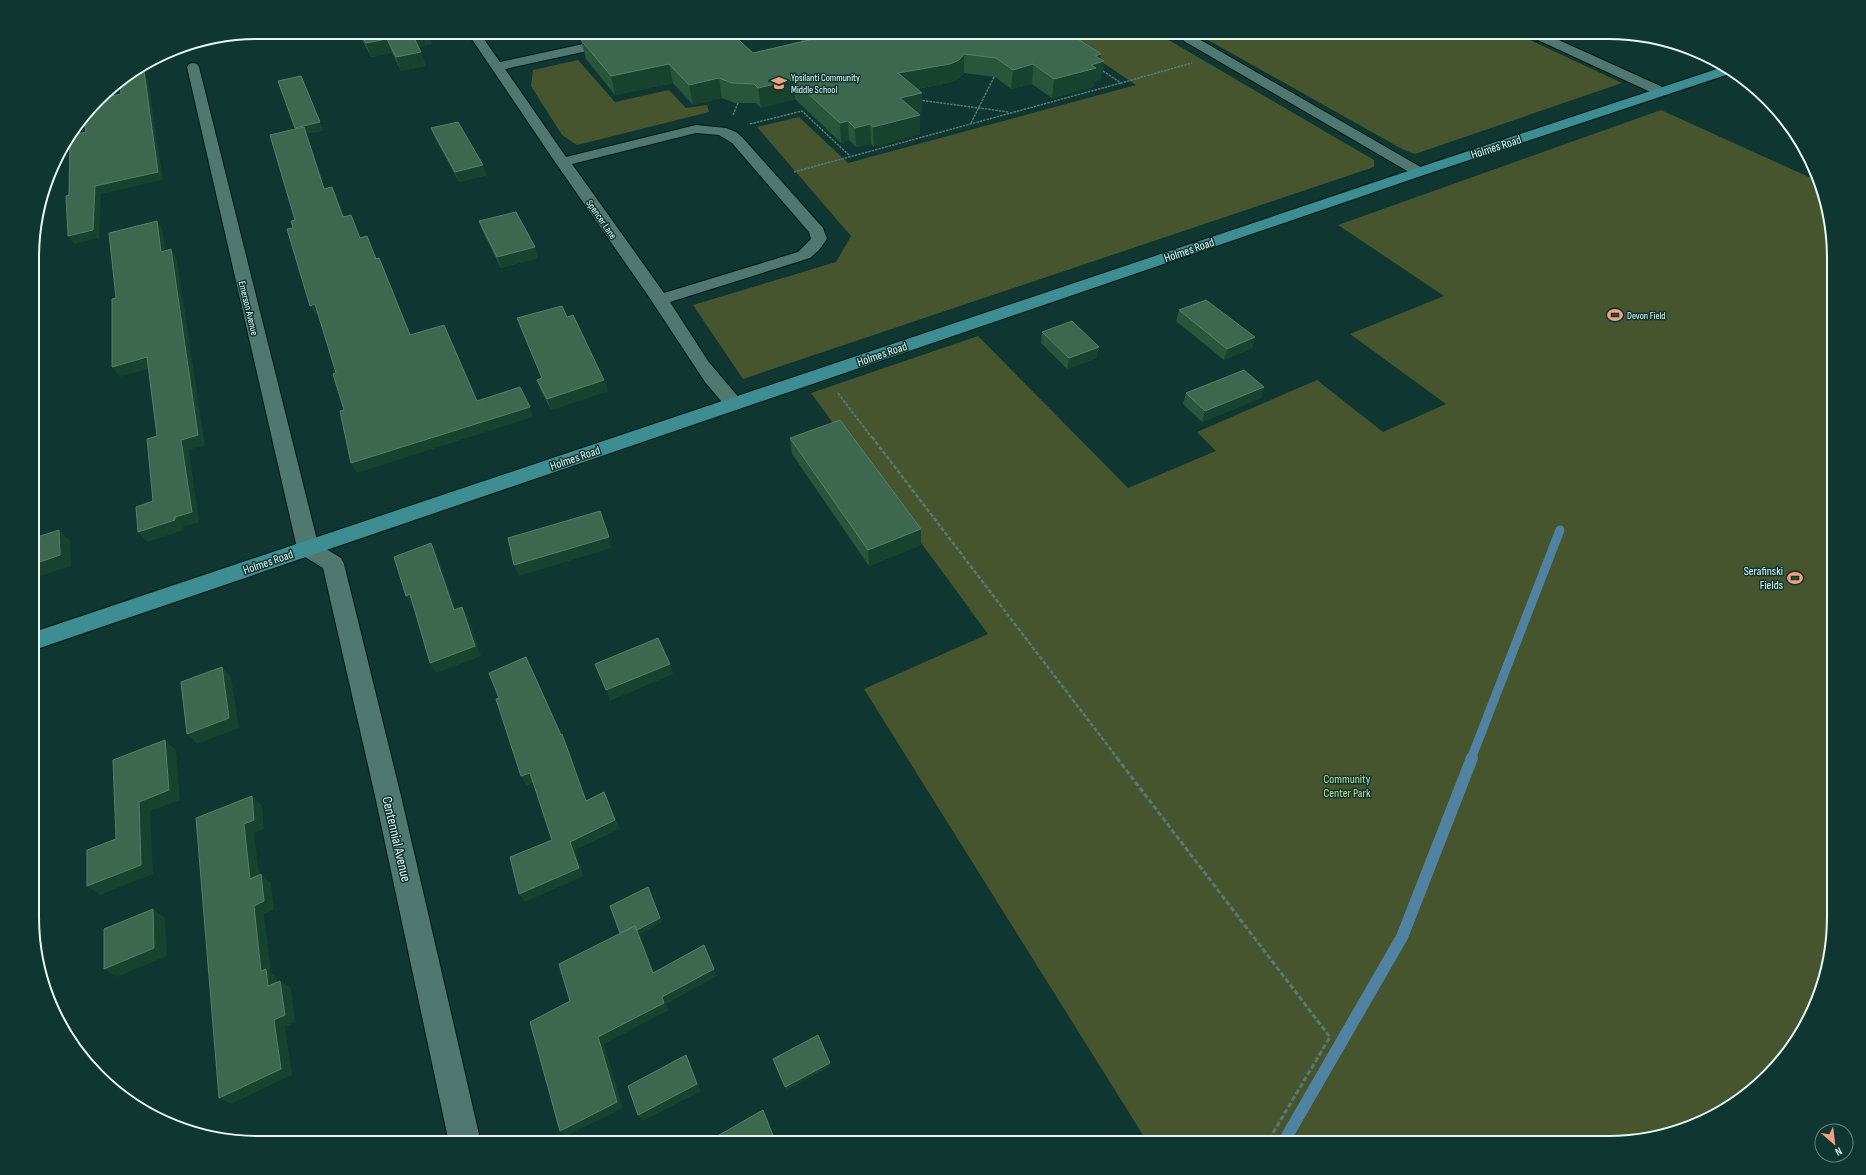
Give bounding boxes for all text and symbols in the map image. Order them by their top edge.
place label: Ypsilanti Community Middle School [791,72,860,96]
school or university icon: Ypsilanti Community Middle School [770,74,788,92]
street label: Holmes Road [1469,132,1523,163]
street label: Spencer Lane [583,198,619,241]
street label: Holmes Road [1162,235,1216,266]
street label: Emerson Avenue [236,280,261,337]
sports icon: Devon Field [1606,306,1624,324]
place label: Devon Field [1627,310,1666,322]
street label: Holmes Road [855,339,909,370]
street label: Holmes Road [548,443,602,474]
street label: Holmes Road [241,547,295,578]
place label: Serafinski Fields [1744,564,1783,593]
sports icon: Serafinski Fields [1786,569,1804,587]
park label: Community Center Park [1323,772,1371,801]
street label: Centennial Avenue [378,795,415,884]
north arrow [1814,1123,1854,1163]
text: N [1833,1144,1844,1159]

